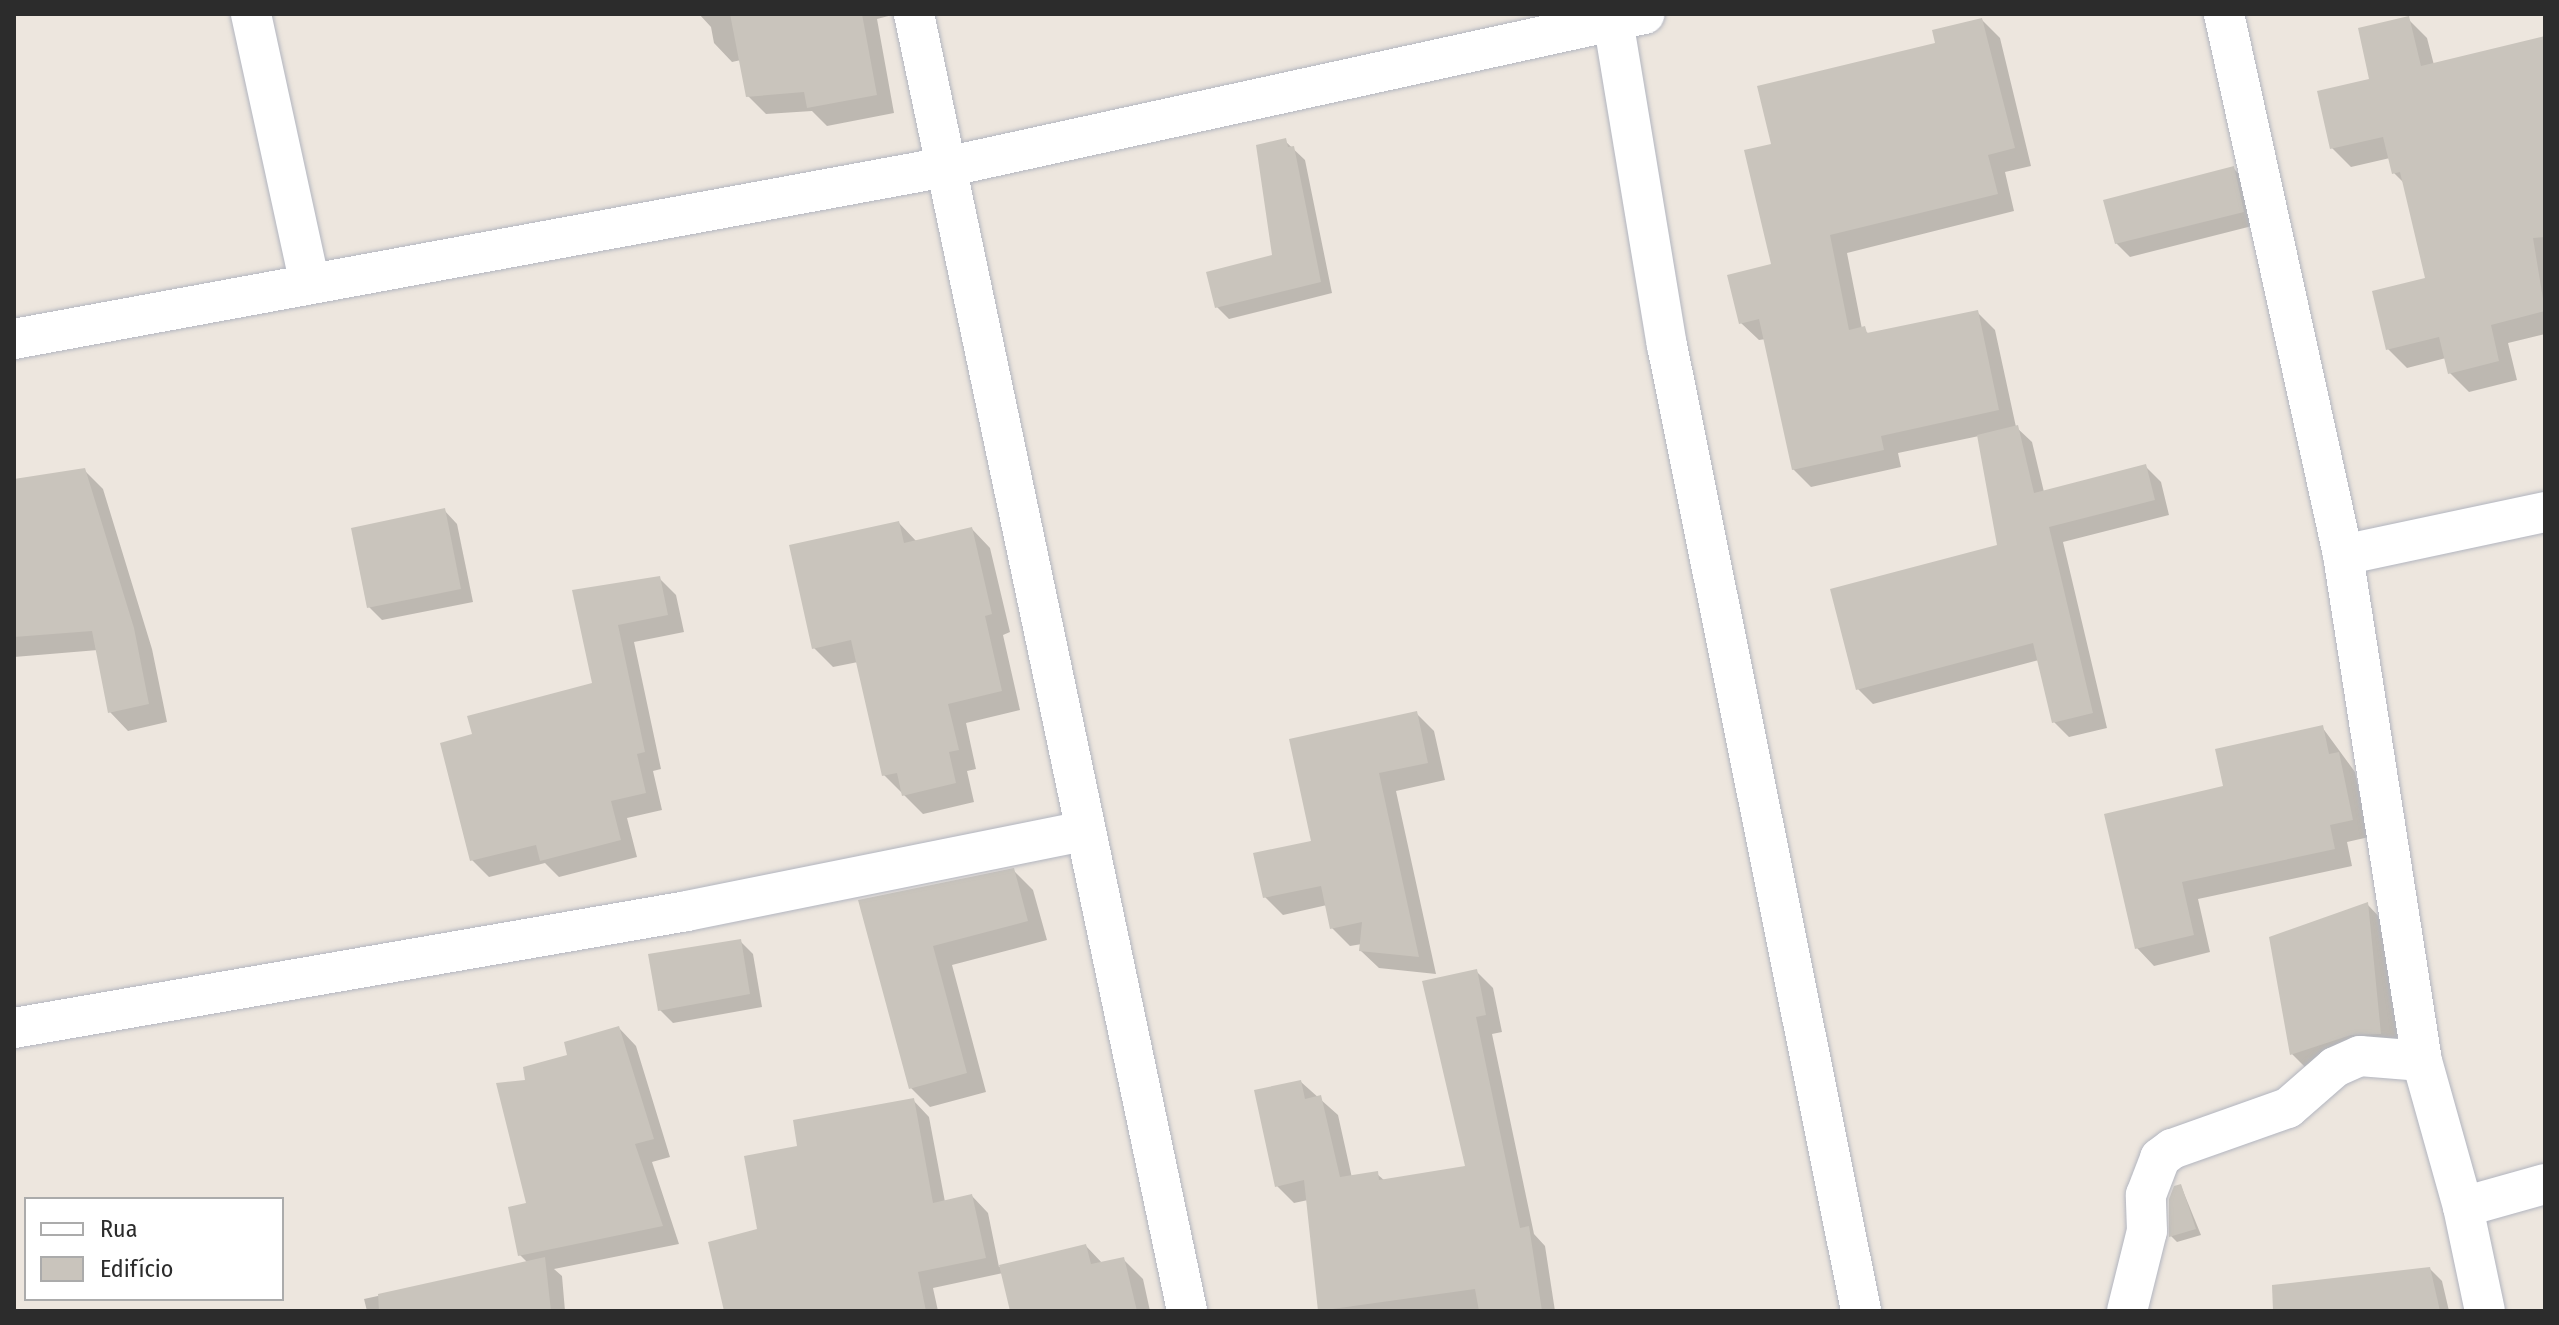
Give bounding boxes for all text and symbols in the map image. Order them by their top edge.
legend [24,1197,284,1301]
text: Rua [100,1215,137,1243]
text: Edifício [100,1255,173,1283]

